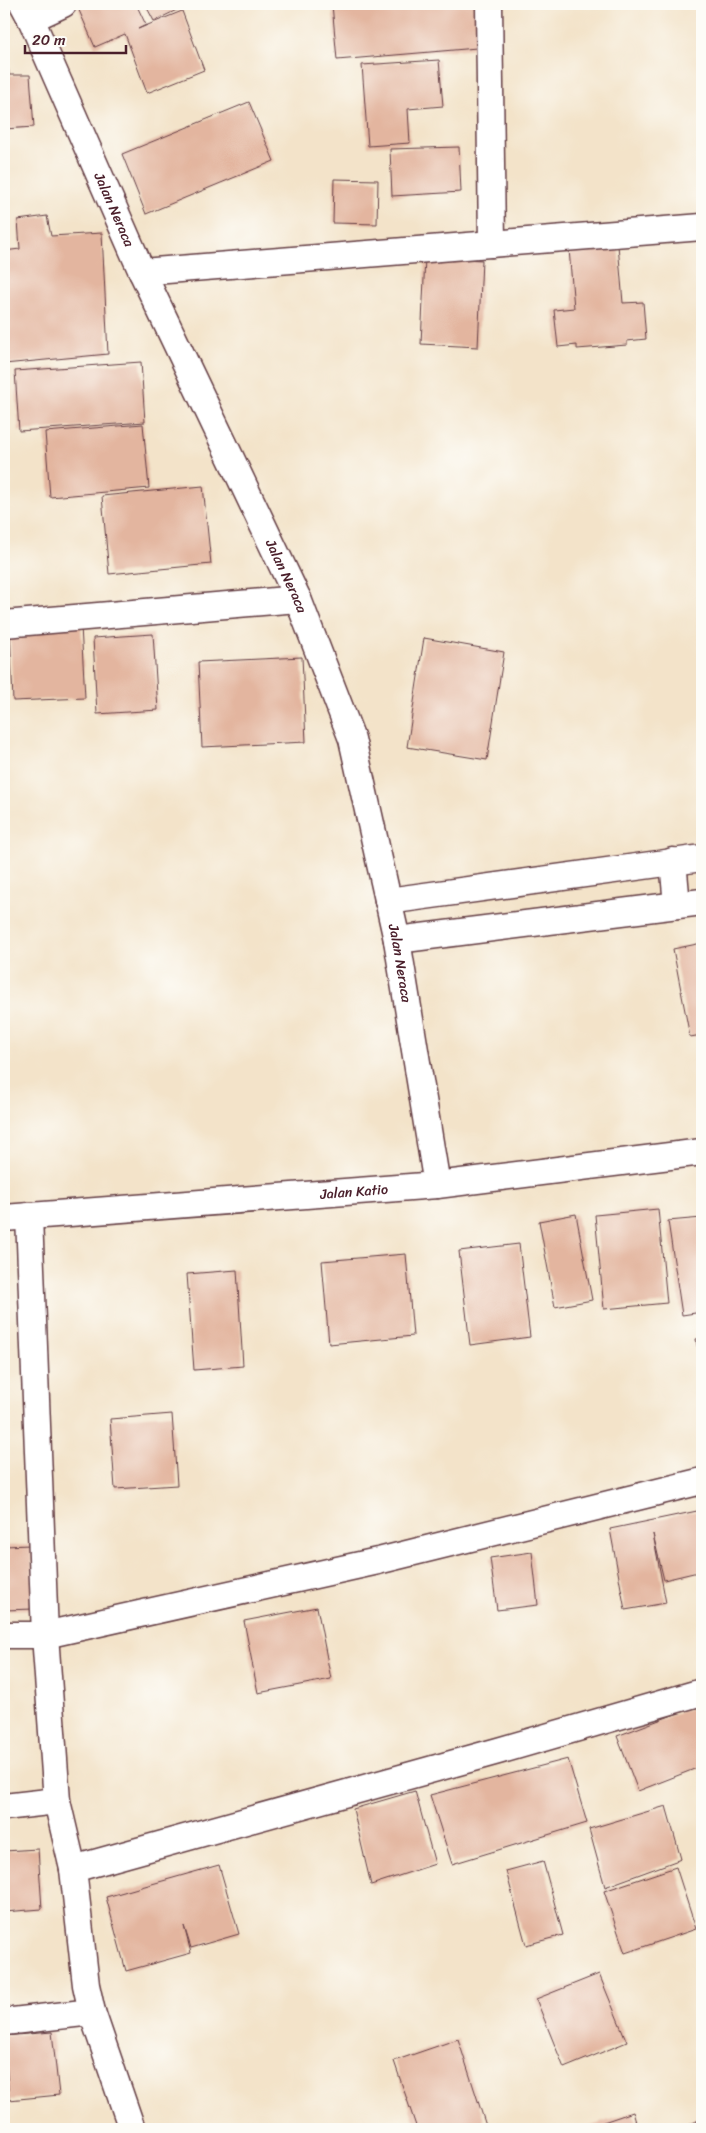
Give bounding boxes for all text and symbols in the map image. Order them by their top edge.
scale bar [25,22,126,54]
text: 20 m [32,27,66,53]
street label: Jalan Neraca [87,167,142,252]
street label: Jalan Neraca [258,534,315,617]
street label: Jalan Neraca [381,920,420,1005]
street label: Jalan Katio [318,1176,389,1206]

